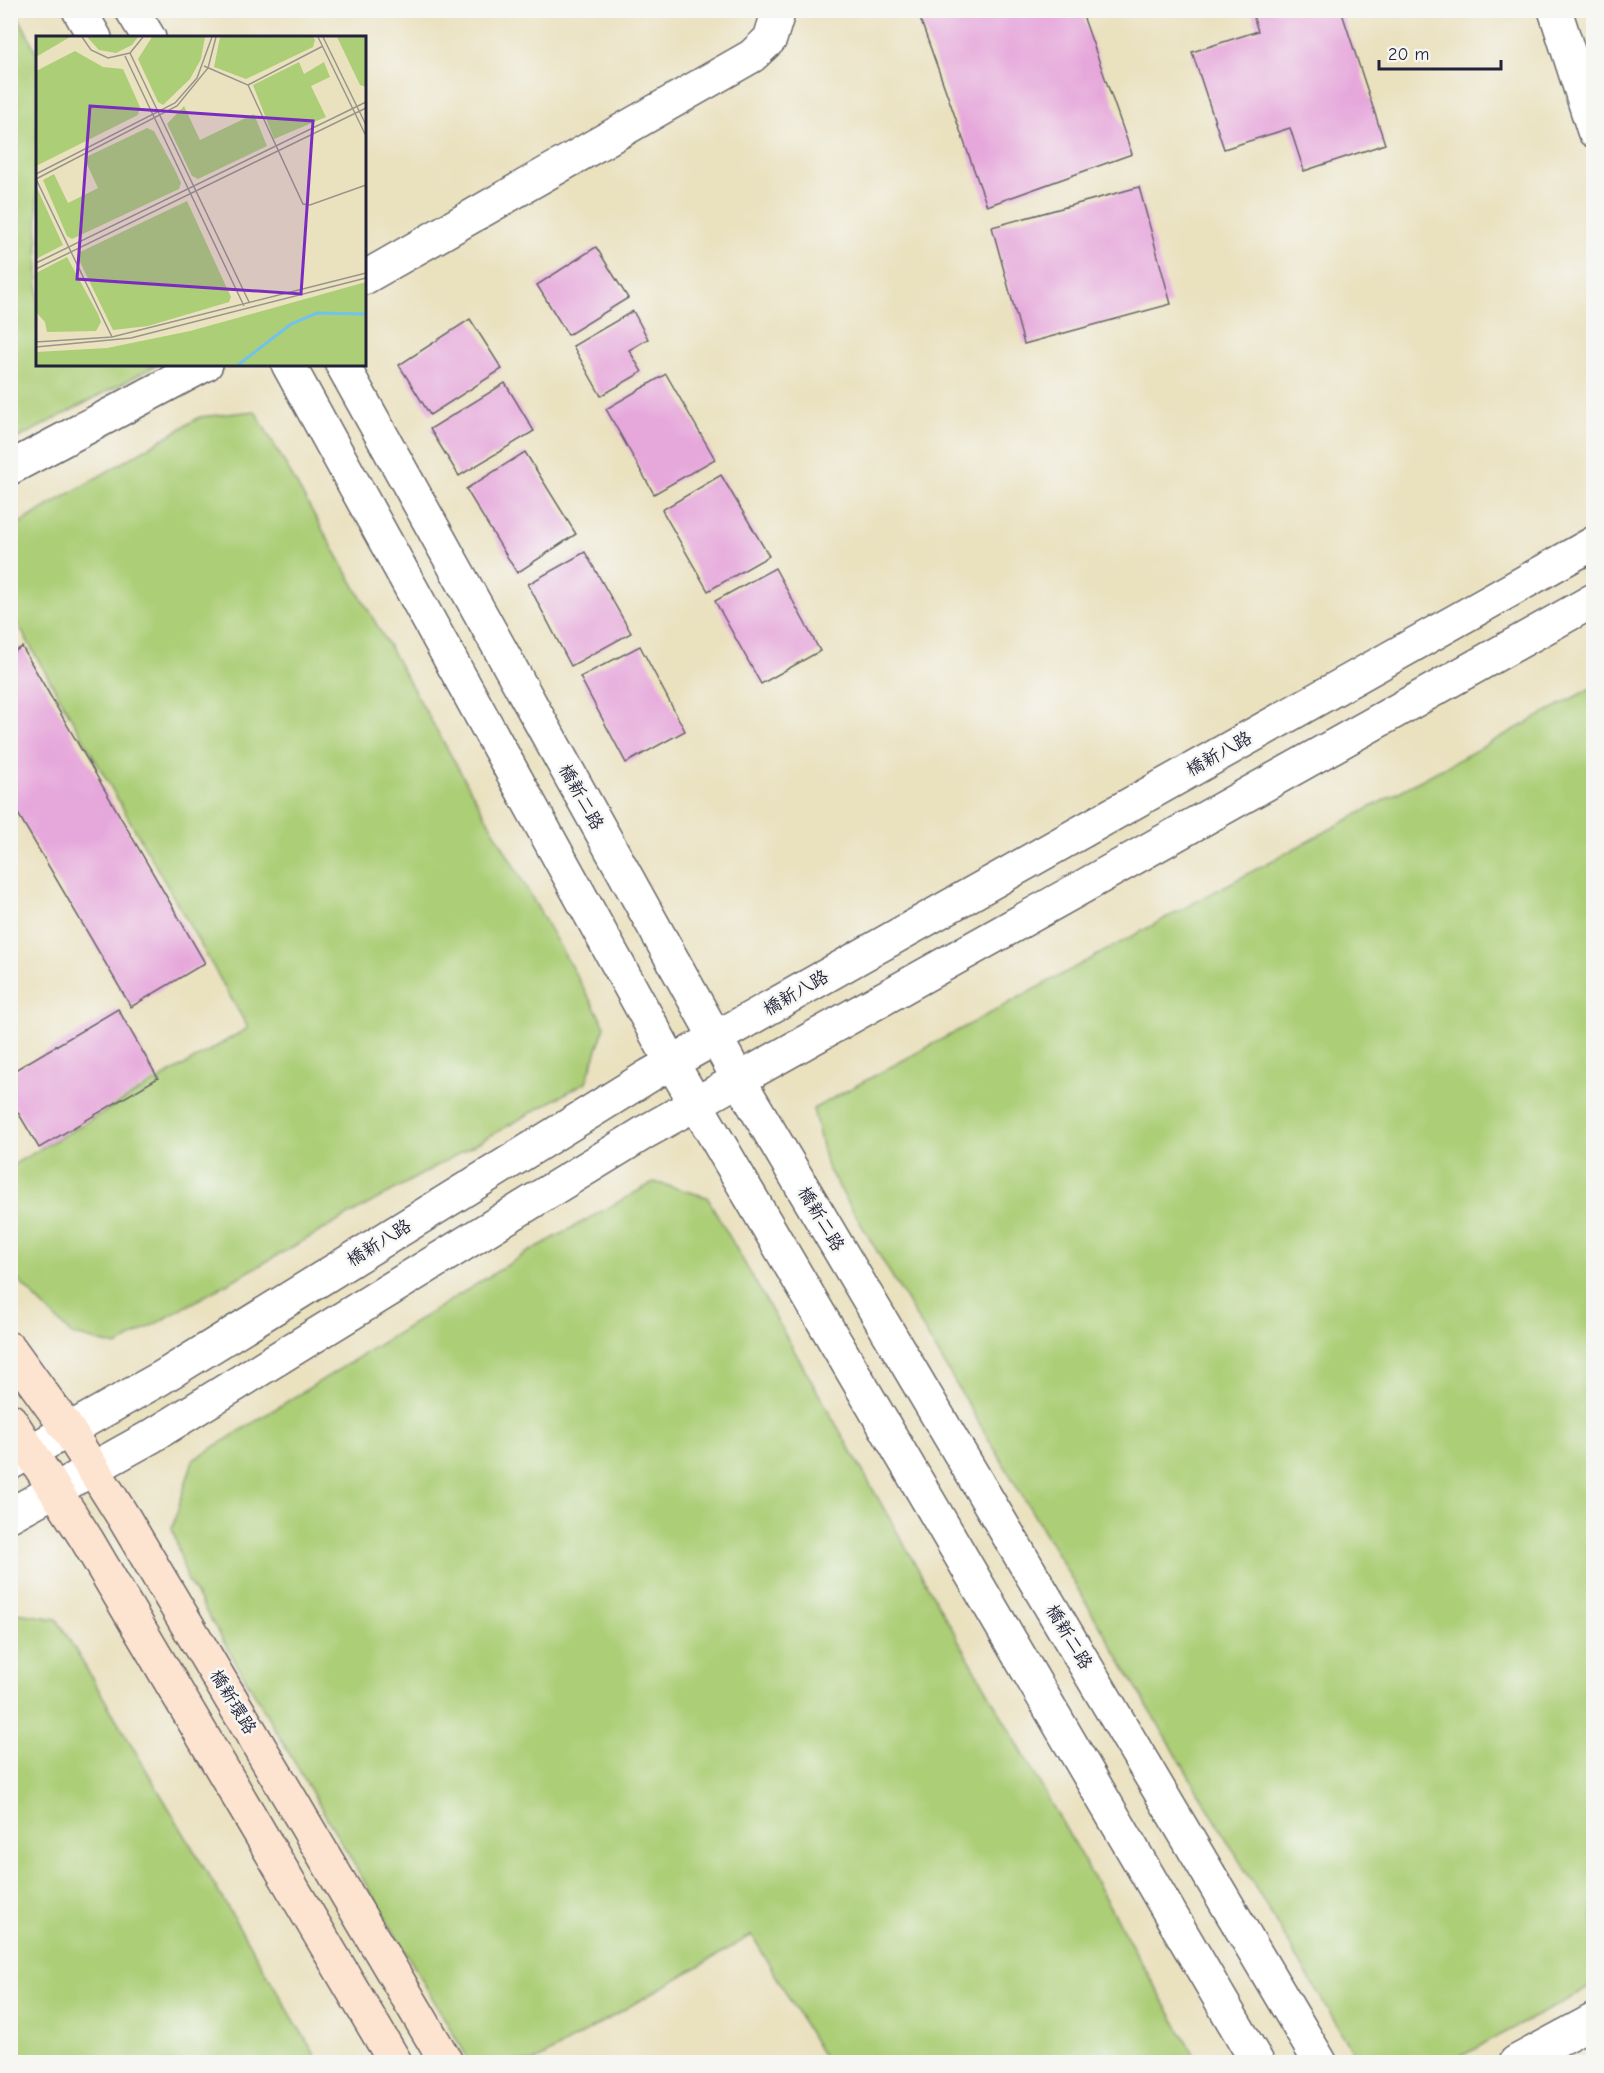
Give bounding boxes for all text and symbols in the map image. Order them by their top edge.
scale bar [1379,33,1500,71]
inset map [36,36,366,366]
text: 20 m [1388,44,1429,65]
street label: 橋新八路 [1182,727,1256,781]
street label: 橋新二路 [554,760,608,834]
street label: 橋新八路 [760,966,832,1020]
street label: 橋新二路 [793,1183,849,1255]
street label: 橋新八路 [343,1215,415,1271]
street label: 橋新二路 [1041,1601,1097,1673]
street label: 橋新環路 [205,1666,261,1738]

